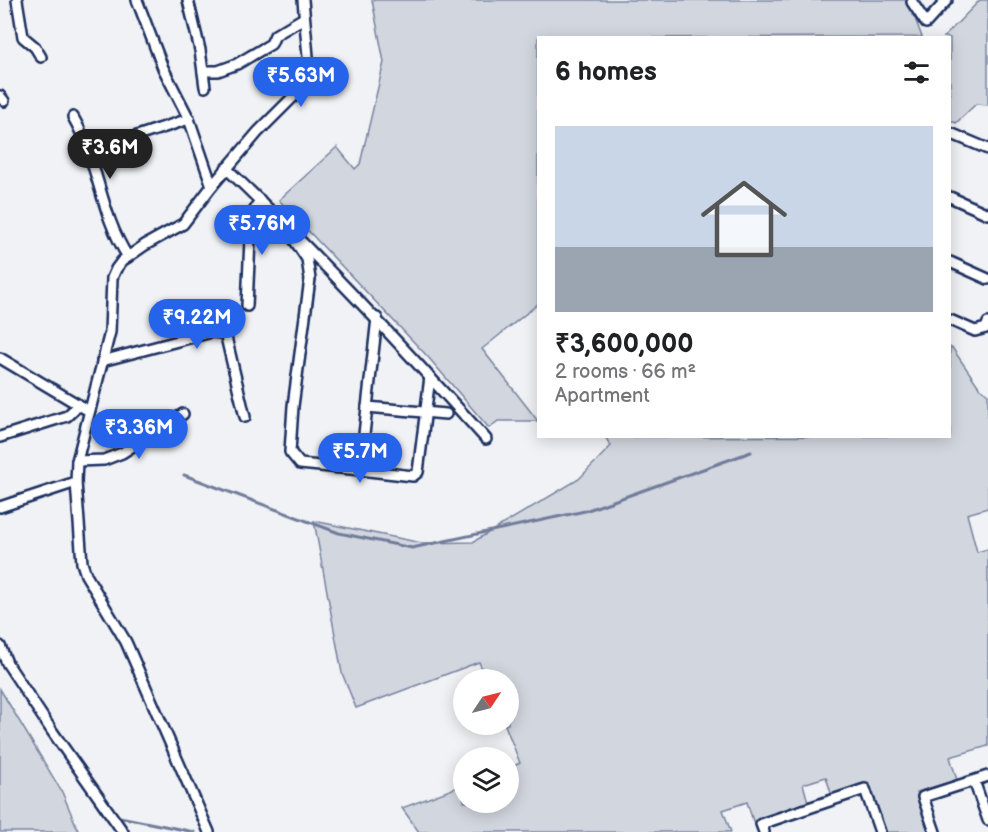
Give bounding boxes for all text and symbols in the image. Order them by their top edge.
icon: filters [900,56,933,89]
pin: ₹5.63M [252,57,350,108]
text: 6 homes [555,57,657,88]
text: ₹5.63M [267,64,335,88]
pin: ₹3.6M [68,129,152,180]
text: ₹3.6M [82,136,138,160]
icon: home [690,165,798,273]
pin: ₹5.76M [213,205,311,256]
text: ₹5.76M [228,212,296,236]
pin: ₹9.22M [148,299,246,350]
text: ₹9.22M [163,306,231,330]
text: ₹3,600,000 [555,329,693,360]
text: 2 rooms · 66 m² [555,360,696,384]
text: Apartment [555,384,650,408]
pin: ₹3.36M [90,409,188,460]
text: ₹3.36M [105,416,173,440]
pin: ₹5.7M [318,433,402,484]
text: ₹5.7M [332,440,388,464]
north arrow [453,669,519,735]
map controls [453,669,519,813]
button: layers [453,747,519,813]

